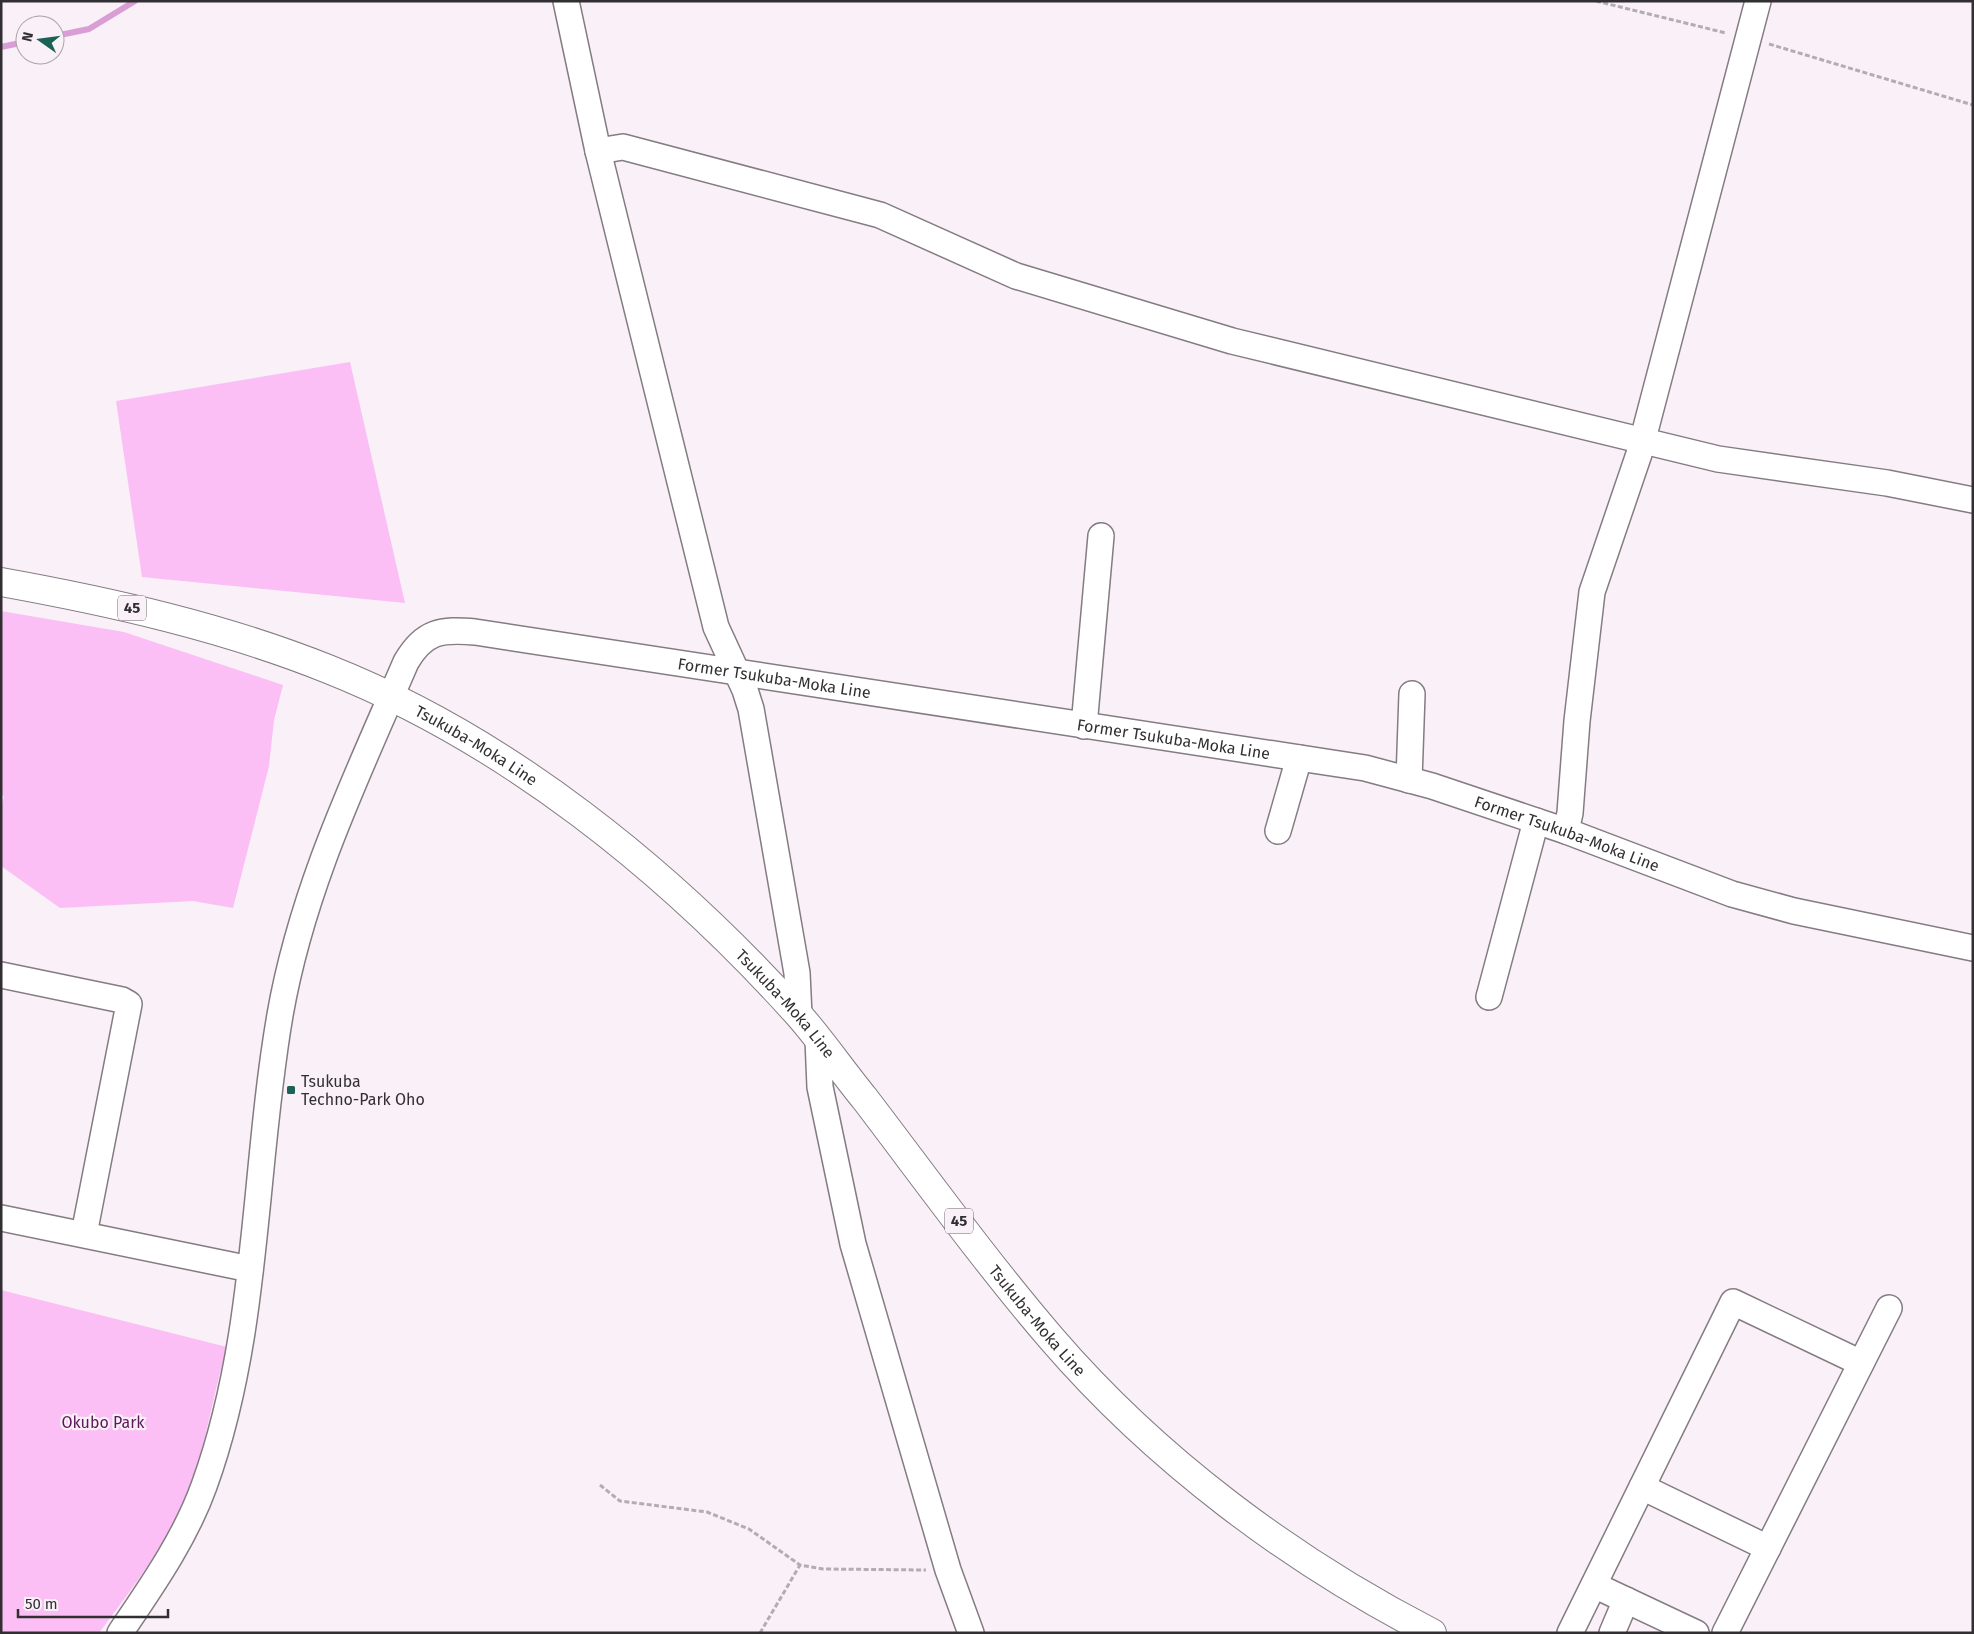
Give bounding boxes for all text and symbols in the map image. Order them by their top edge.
north arrow [15,15,65,65]
text: N [18,30,37,44]
road number: 45 [118,596,146,620]
street label: Former Tsukuba-Moka Line [676,654,872,702]
street label: Tsukuba-Moka Line [412,702,541,790]
street label: Former Tsukuba-Moka Line [1076,715,1272,763]
street label: Former Tsukuba-Moka Line [1472,792,1662,876]
street label: Tsukuba-Moka Line [732,946,839,1062]
place label: Tsukuba Techno-Park Oho [301,1072,425,1109]
marker: Tsukuba Techno-Park Oho [285,1084,297,1096]
road number: 45 [945,1208,973,1234]
street label: Tsukuba-Moka Line [985,1261,1089,1380]
park label: Okubo Park [61,1413,145,1432]
scale bar [18,1586,168,1618]
text: 50 m [25,1595,58,1613]

